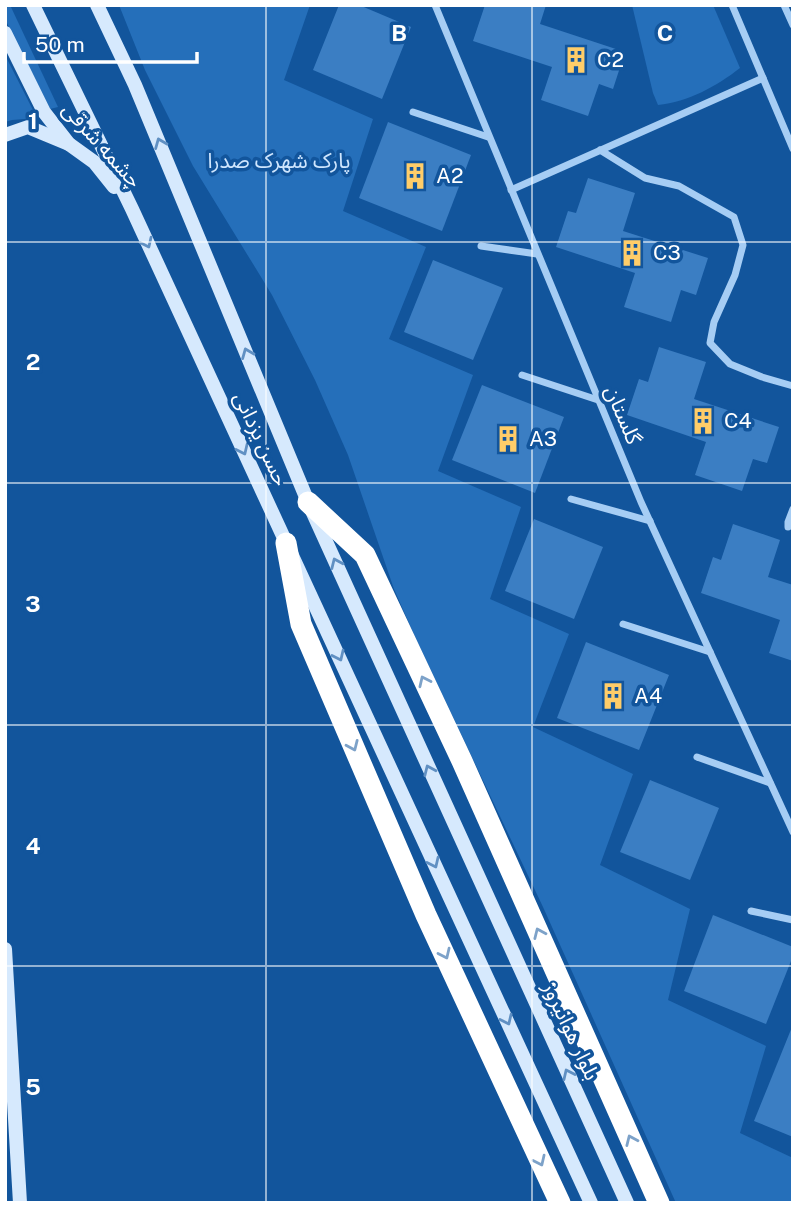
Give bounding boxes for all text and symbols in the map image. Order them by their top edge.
text: B [391,19,407,46]
text: C [657,19,673,46]
scale bar [24,21,198,65]
text: 50 m [35,32,85,57]
building icon: C2 [561,45,591,75]
place label: C2 [597,47,624,72]
street label: چشمه شرقی [57,97,147,193]
text: 1 [28,107,38,134]
one-way arrow [154,138,168,150]
park label: پارک شهرک صدرا [207,148,351,174]
building icon: A2 [400,161,430,191]
place label: A2 [436,163,463,188]
one-way arrow [139,236,153,248]
building icon: C3 [617,238,647,268]
place label: C3 [653,240,681,265]
text: 2 [26,348,40,375]
one-way arrow [241,348,255,360]
street label: گلستان [600,382,647,448]
street label: حسن یزدانی [229,388,294,490]
building icon: C4 [688,406,718,436]
place label: C4 [724,408,752,433]
building icon: A3 [493,424,523,454]
place label: A3 [529,426,557,451]
one-way arrow [235,443,249,455]
one-way arrow [330,557,344,570]
text: 3 [25,590,41,617]
one-way arrow [330,649,344,661]
one-way arrow [418,676,432,688]
building icon: A4 [598,681,628,711]
place label: A4 [634,683,662,708]
one-way arrow [345,739,359,751]
one-way arrow [423,765,437,777]
text: 4 [25,832,41,859]
one-way arrow [426,855,440,868]
one-way arrow [533,928,547,940]
one-way arrow [436,947,450,960]
street label: بلوار هوانیروز [537,977,605,1084]
one-way arrow [499,1013,513,1025]
one-way arrow [562,1069,576,1081]
text: 5 [25,1073,41,1100]
one-way arrow [625,1135,639,1148]
one-way arrow [532,1154,546,1166]

